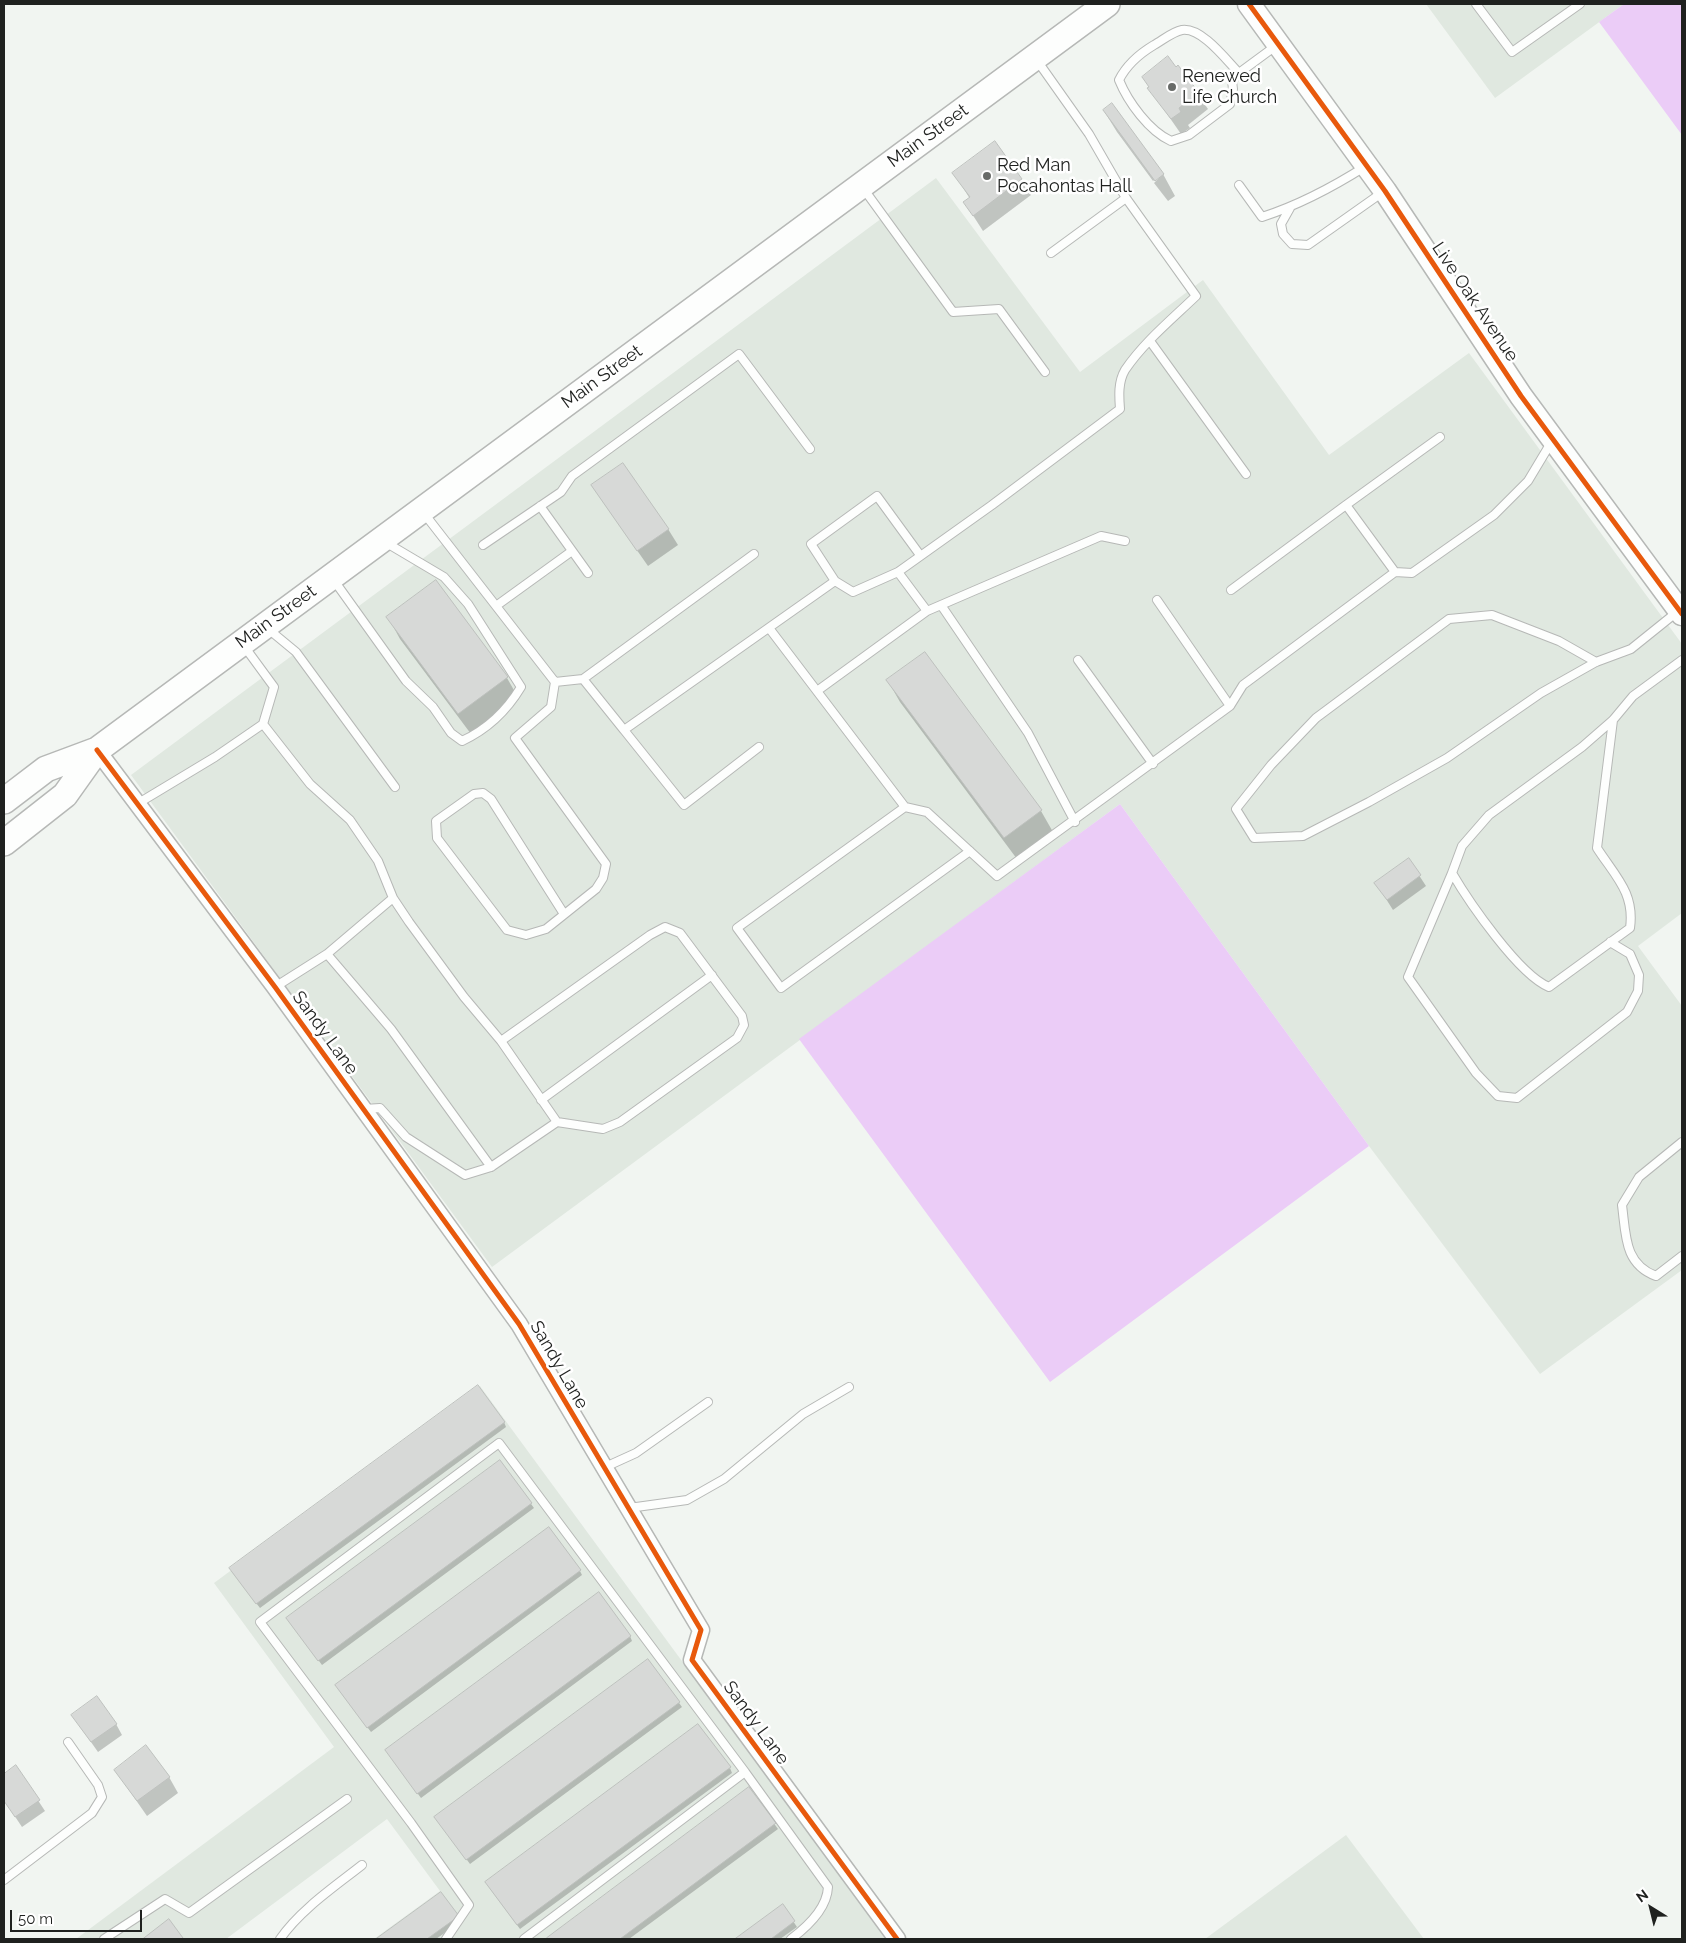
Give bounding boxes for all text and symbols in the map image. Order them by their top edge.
place label: Renewed Life Church [1182,66,1277,108]
marker: Renewed Life Church [1166,81,1178,93]
street label: Main Street [883,100,973,172]
place label: Red Man Pocahontas Hall [997,155,1132,198]
marker: Red Man Pocahontas Hall [981,170,993,182]
street label: Live Oak Avenue [1427,238,1523,366]
street label: Main Street [557,341,647,413]
street label: Main Street [231,581,321,653]
street label: Sandy Lane [287,987,363,1079]
street label: Sandy Lane [525,1317,593,1413]
street label: Sandy Lane [718,1677,794,1769]
north arrow [1626,1883,1676,1933]
text: N [1633,1886,1651,1905]
scale bar [12,1900,145,1932]
text: 50 m [18,1910,53,1928]

